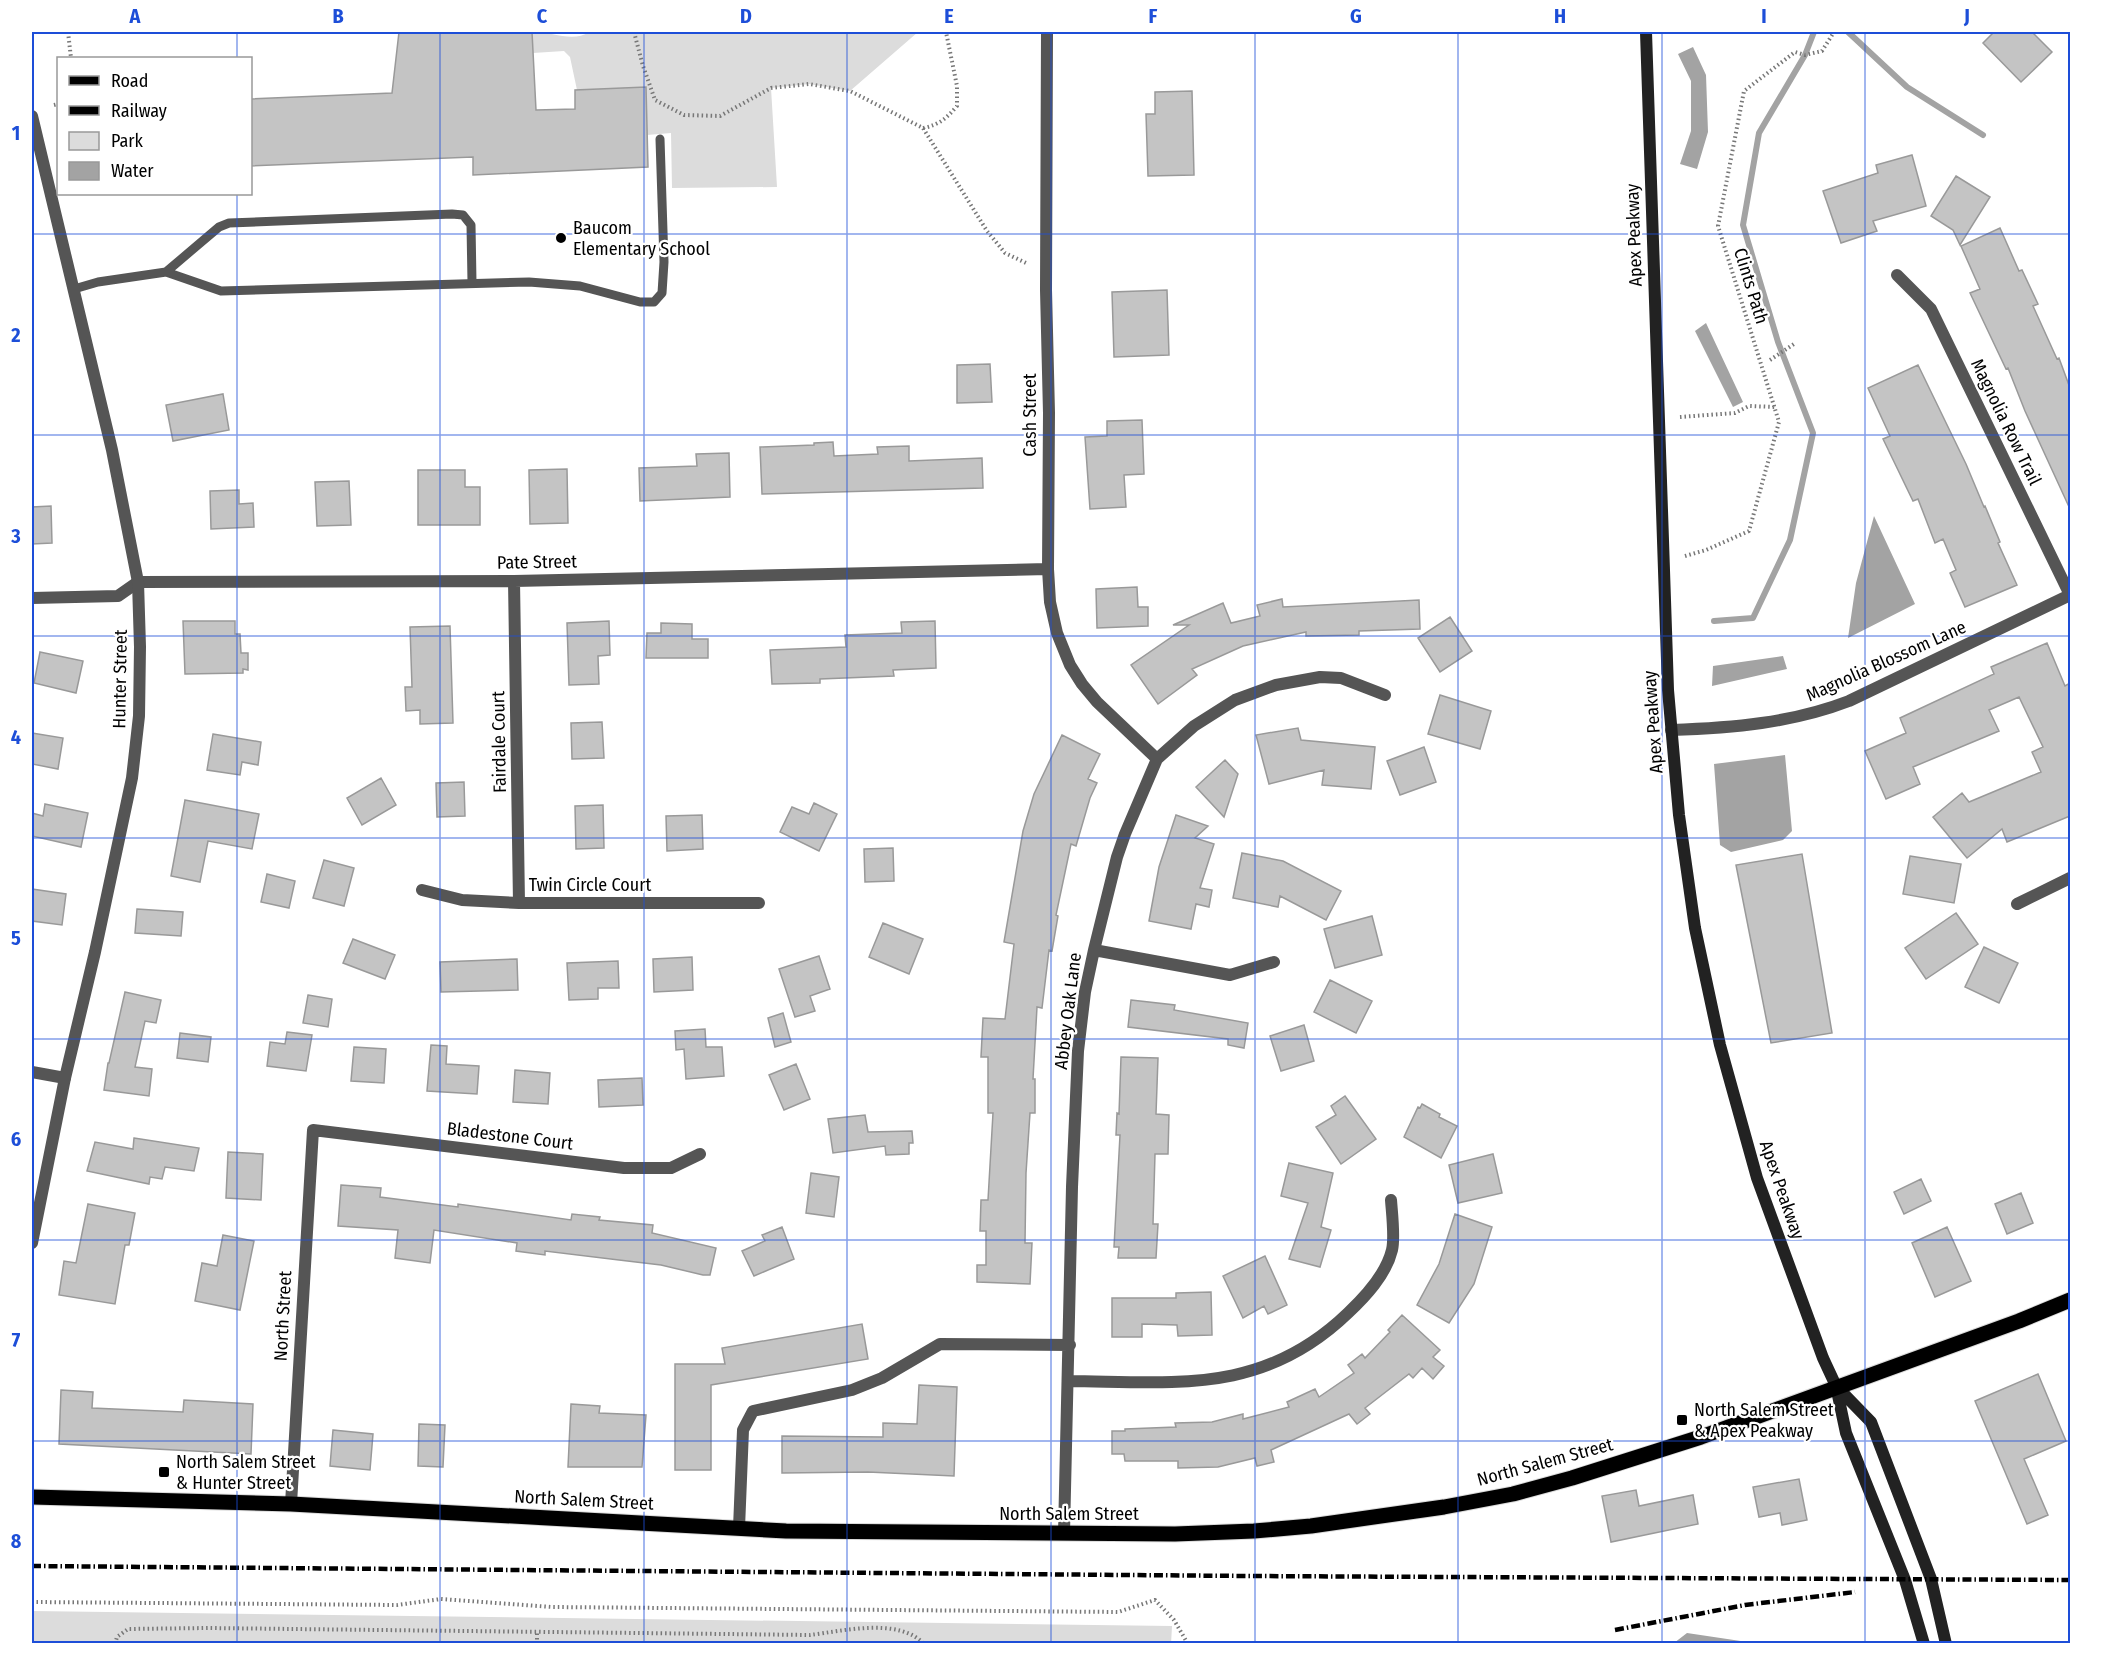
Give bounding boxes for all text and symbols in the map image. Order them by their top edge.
text: A [129,4,142,28]
text: B [332,4,344,28]
text: C [537,4,548,28]
text: D [740,4,752,28]
text: E [944,4,954,28]
text: F [1149,4,1158,28]
text: G [1350,4,1362,28]
text: H [1554,4,1566,28]
text: I [1761,4,1767,28]
text: J [1963,4,1970,28]
legend [57,57,252,195]
text: Road [111,70,148,92]
text: Railway [111,100,167,122]
text: 1 [12,121,20,145]
text: Park [111,130,144,152]
text: Water [111,160,154,182]
street label: Apex Peakway [1621,183,1647,287]
place label: Baucom Elementary School [573,217,710,260]
marker: Baucom Elementary School [554,231,568,245]
street label: Clints Path [1729,245,1773,327]
text: 2 [10,323,21,347]
street label: Magnolia Row Trail [1966,355,2046,489]
street label: Cash Street [1019,373,1041,457]
text: 3 [10,524,21,548]
street label: Pate Street [497,550,577,574]
street label: Magnolia Blossom Lane [1803,616,1970,706]
street label: Hunter Street [108,629,132,729]
street label: Apex Peakway [1638,670,1668,774]
street label: Fairdale Court [487,691,511,793]
text: 4 [11,725,21,749]
street label: Twin Circle Court [529,874,651,896]
text: 5 [11,926,21,950]
street label: Abbey Oak Lane [1050,951,1086,1071]
street label: Bladestone Court [446,1117,575,1155]
text: 6 [11,1127,21,1151]
street label: Apex Peakway [1755,1138,1809,1242]
street label: North Street [270,1270,296,1362]
text: 7 [12,1328,21,1352]
place label: North Salem Street & Apex Peakway [1694,1399,1834,1442]
marker: North Salem Street & Apex Peakway [1675,1413,1689,1427]
street label: North Salem Street [1475,1433,1615,1491]
place label: North Salem Street & Hunter Street [176,1451,316,1494]
marker: North Salem Street & Hunter Street [157,1465,171,1479]
street label: North Salem Street [514,1485,654,1515]
street label: North Salem Street [999,1503,1139,1525]
text: 8 [11,1529,22,1553]

